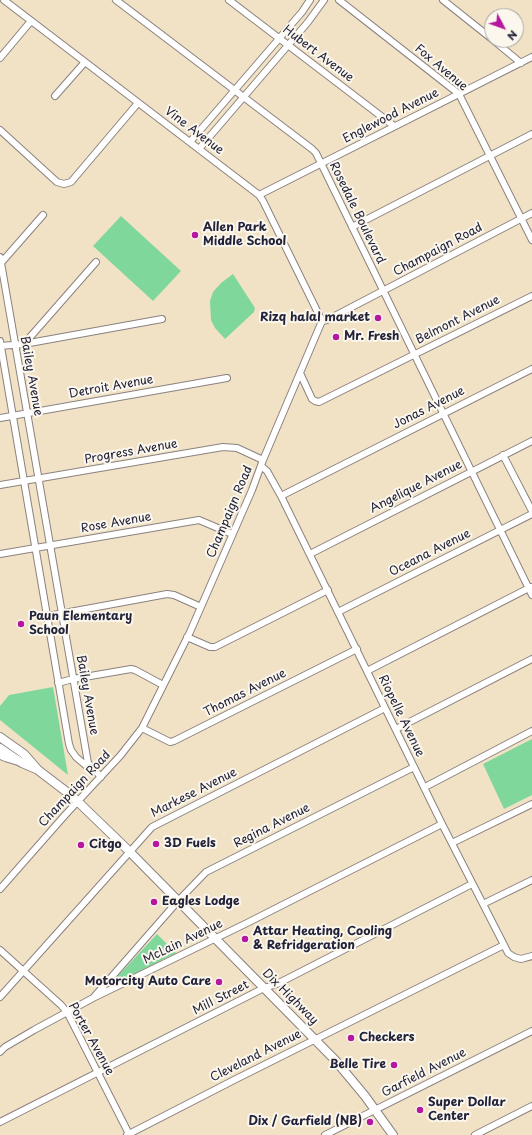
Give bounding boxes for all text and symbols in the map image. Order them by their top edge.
north arrow [484,8,524,48]
street label: Hubert Avenue [280,23,356,85]
text: N [503,27,522,44]
street label: Fox Avenue [412,42,470,94]
street label: Englewood Avenue [341,86,441,146]
street label: Vine Avenue [162,104,226,158]
street label: Rosedale Boulevard [326,160,388,266]
street label: Champaign Road [391,220,485,280]
place label: Allen Park Middle School [203,221,286,249]
marker: Allen Park Middle School [190,230,200,240]
street label: Belmont Avenue [414,293,502,347]
place label: Rizq halal market [260,311,370,325]
marker: Rizq halal market [373,313,383,323]
place label: Mr. Fresh [344,330,399,344]
marker: Mr. Fresh [331,332,341,342]
street label: Bailey Avenue [17,335,45,417]
street label: Detroit Avenue [68,372,154,402]
street label: Jonas Avenue [391,384,467,432]
street label: Progress Avenue [83,437,179,467]
street label: Angelique Avenue [367,458,465,516]
street label: Champaign Road [204,464,256,560]
street label: Rose Avenue [80,510,152,536]
street label: Oceana Avenue [387,526,473,580]
place label: Paun Elementary School [29,610,132,638]
marker: Paun Elementary School [16,619,26,629]
street label: Bailey Avenue [73,654,101,736]
street label: Thomas Avenue [201,666,289,720]
street label: Riopelle Avenue [375,673,427,759]
street label: Champaign Road [36,748,114,830]
street label: Markese Avenue [149,765,239,821]
street label: Regina Avenue [232,801,312,851]
place label: 3D Fuels [164,837,216,851]
place label: Citgo [89,838,122,852]
marker: 3D Fuels [151,839,161,849]
marker: Citgo [76,840,86,850]
place label: Eagles Lodge [162,895,239,909]
marker: Eagles Lodge [149,897,159,907]
street label: McLain Avenue [141,917,225,967]
place label: Attar Heating, Cooling & Refridgeration [253,925,392,953]
marker: Attar Heating, Cooling & Refridgeration [240,934,250,944]
street label: Dix Highway [259,966,321,1028]
place label: Motorcity Auto Care [85,975,211,989]
marker: Motorcity Auto Care [214,977,224,987]
street label: Mill Street [191,978,251,1018]
street label: Porter Avenue [65,1000,117,1078]
street label: Cleveland Avenue [208,1027,304,1085]
place label: Checkers [359,1031,414,1045]
marker: Checkers [346,1033,356,1043]
street label: Garfield Avenue [379,1046,469,1100]
place label: Belle Tire [329,1058,386,1072]
marker: Belle Tire [389,1060,399,1070]
place label: Super Dollar Center [428,1096,506,1124]
marker: Super Dollar Center [415,1105,425,1115]
place label: Dix / Garfield (NB) [248,1115,362,1129]
marker: Dix / Garfield (NB) [365,1117,375,1127]

